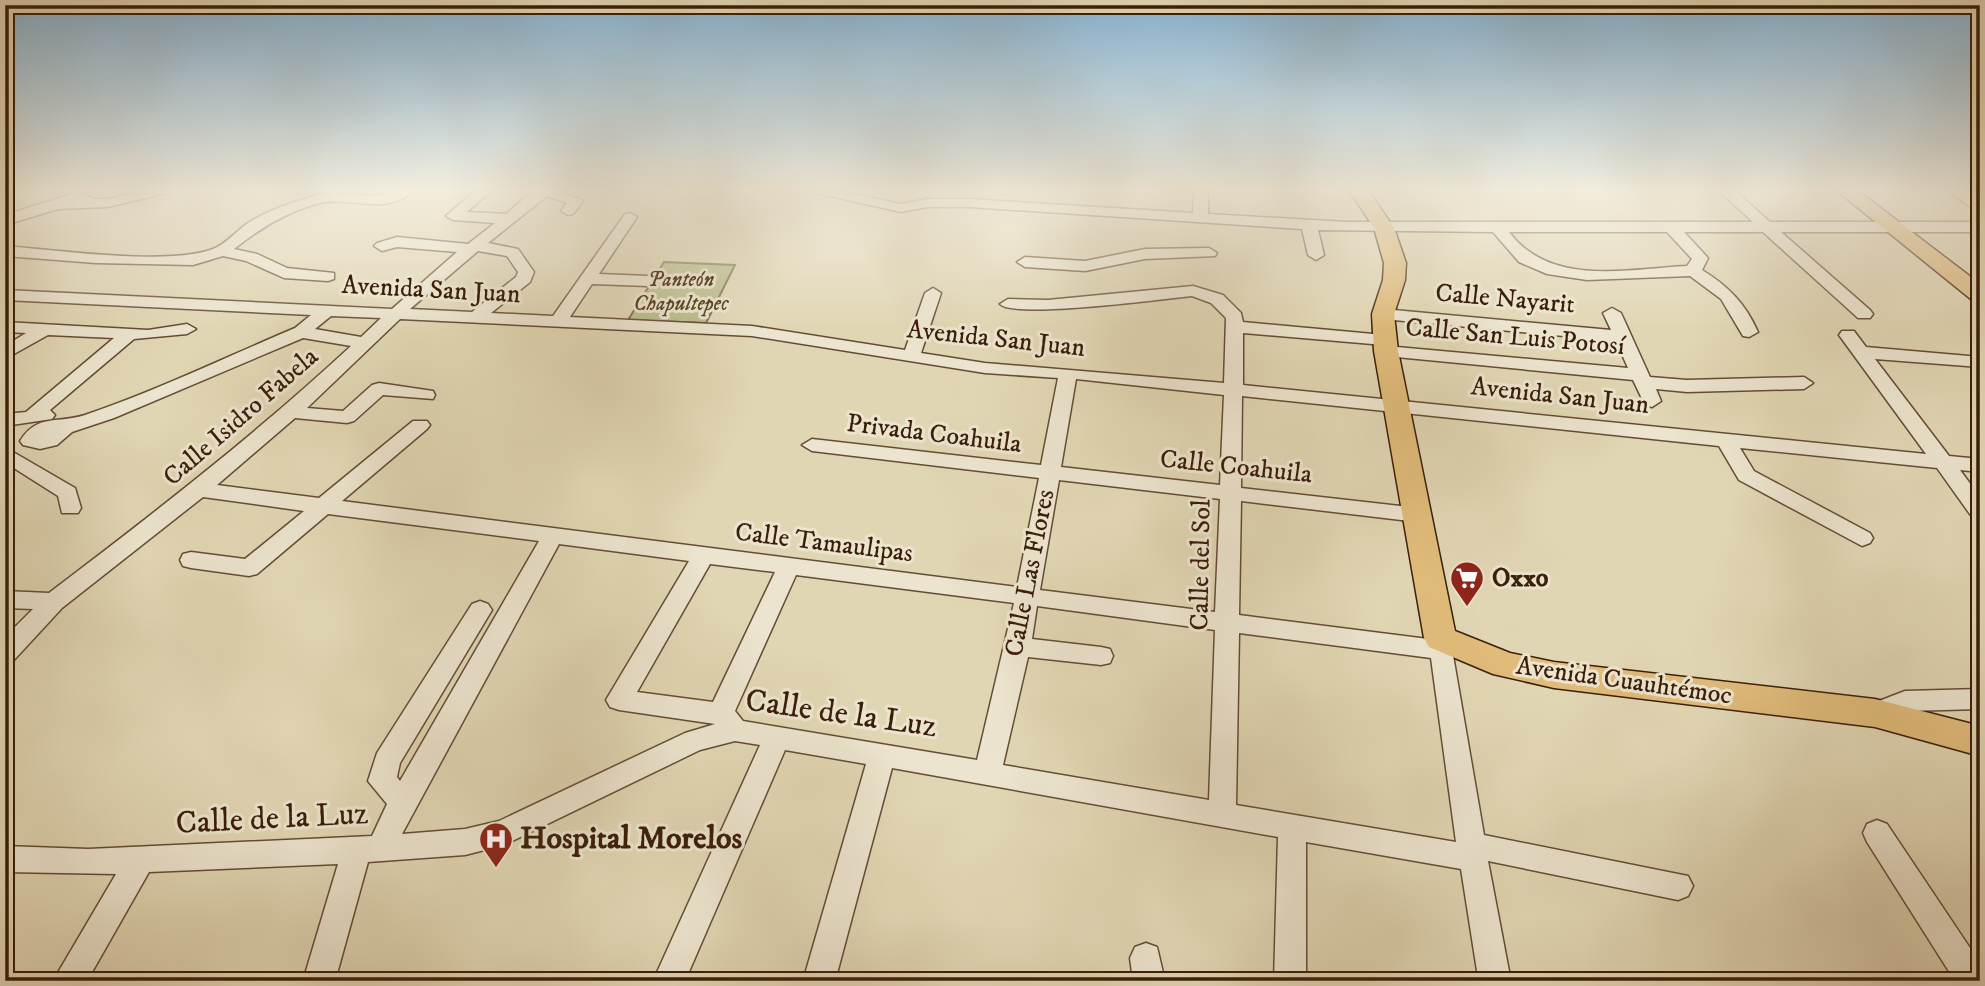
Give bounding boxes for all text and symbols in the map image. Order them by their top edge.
park label: Panteón Chapultepec [634,267,729,317]
street label: Avenida San Juan [341,269,522,311]
street label: Calle Nayarit [1434,276,1576,322]
street label: Calle San Luis Potosí [1404,311,1627,363]
street label: Avenida San Juan [905,313,1087,365]
street label: Calle Isidro Fabela [157,341,325,493]
street label: Avenida San Juan [1469,370,1651,422]
street label: Privada Coahuila [845,407,1023,461]
street label: Calle Coahuila [1158,443,1314,491]
street label: Calle Las Flores [998,487,1062,659]
street label: Calle del Sol [1183,499,1219,631]
street label: Calle Tamaulipas [733,516,915,570]
supermarket icon: Oxxo [1448,559,1486,608]
place label: Oxxo [1492,562,1549,595]
street label: Avenida Cuauhtémoc [1514,650,1734,712]
street label: Calle de la Luz [743,681,939,747]
street label: Calle de la Luz [175,794,369,844]
place label: Hospital Morelos [520,819,743,859]
hospital icon: Hospital Morelos [477,820,515,869]

